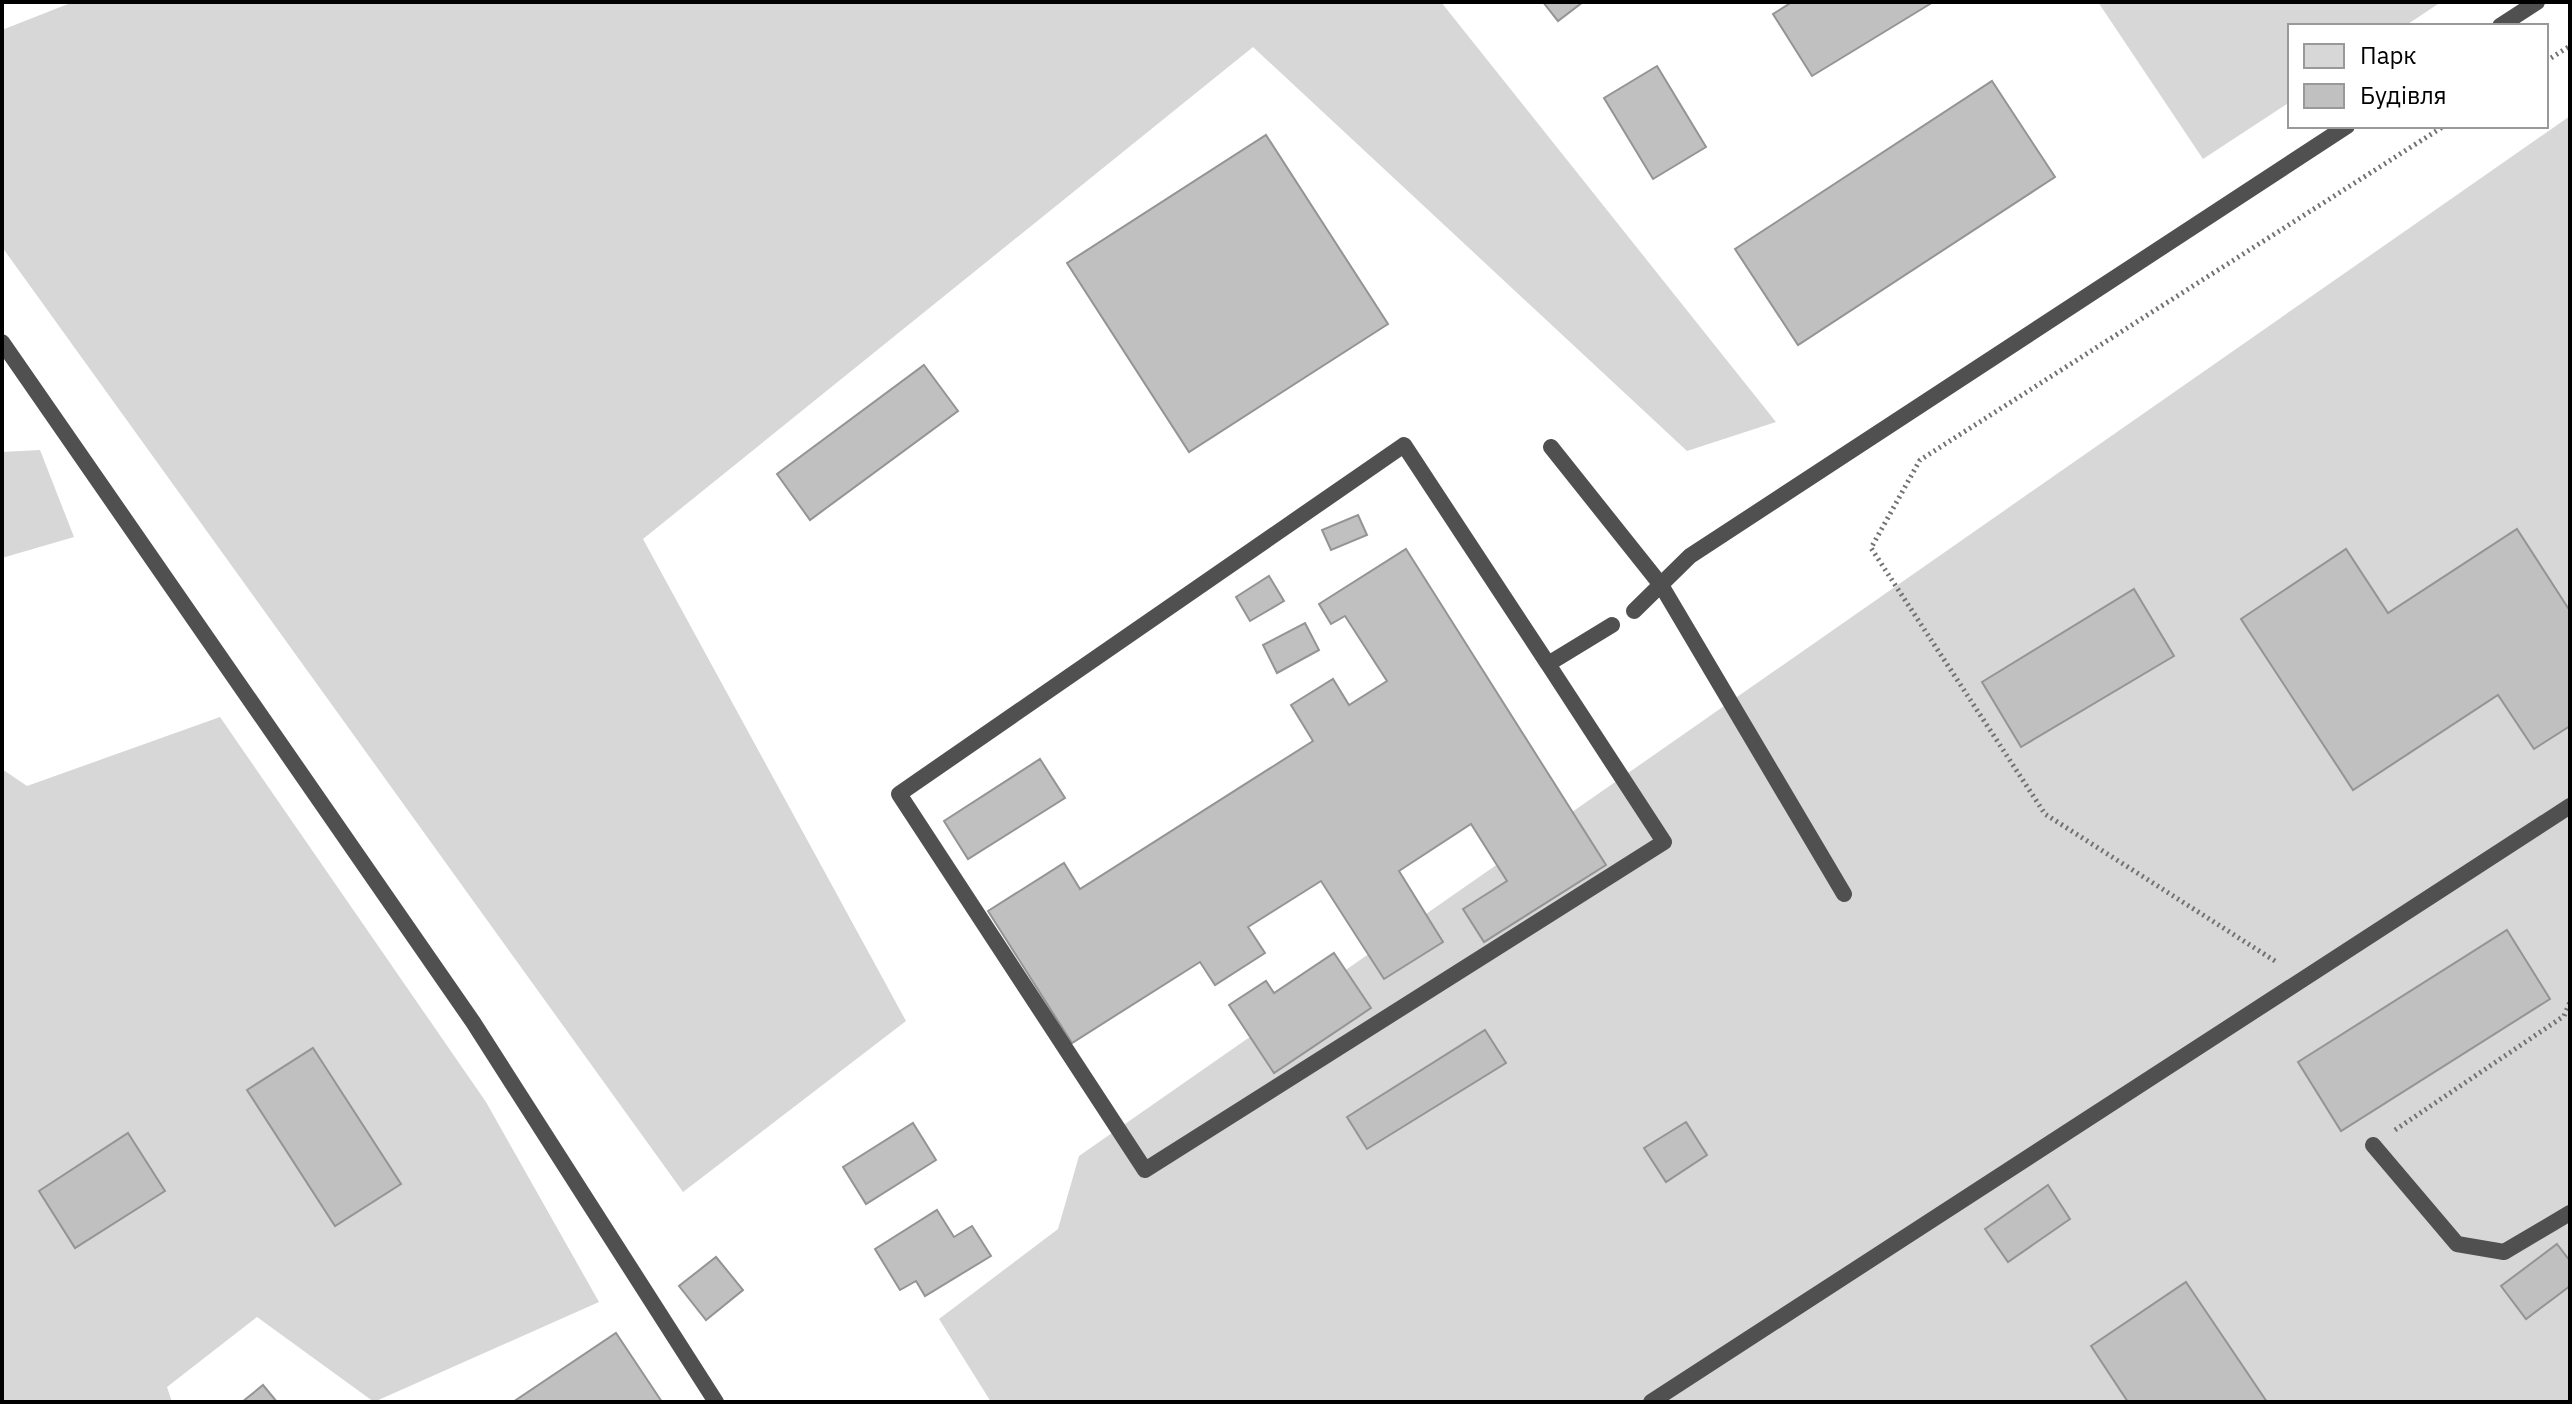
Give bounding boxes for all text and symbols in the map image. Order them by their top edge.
legend [2288,24,2548,128]
text: Парк [2360,39,2417,71]
text: Будівля [2360,79,2447,111]

